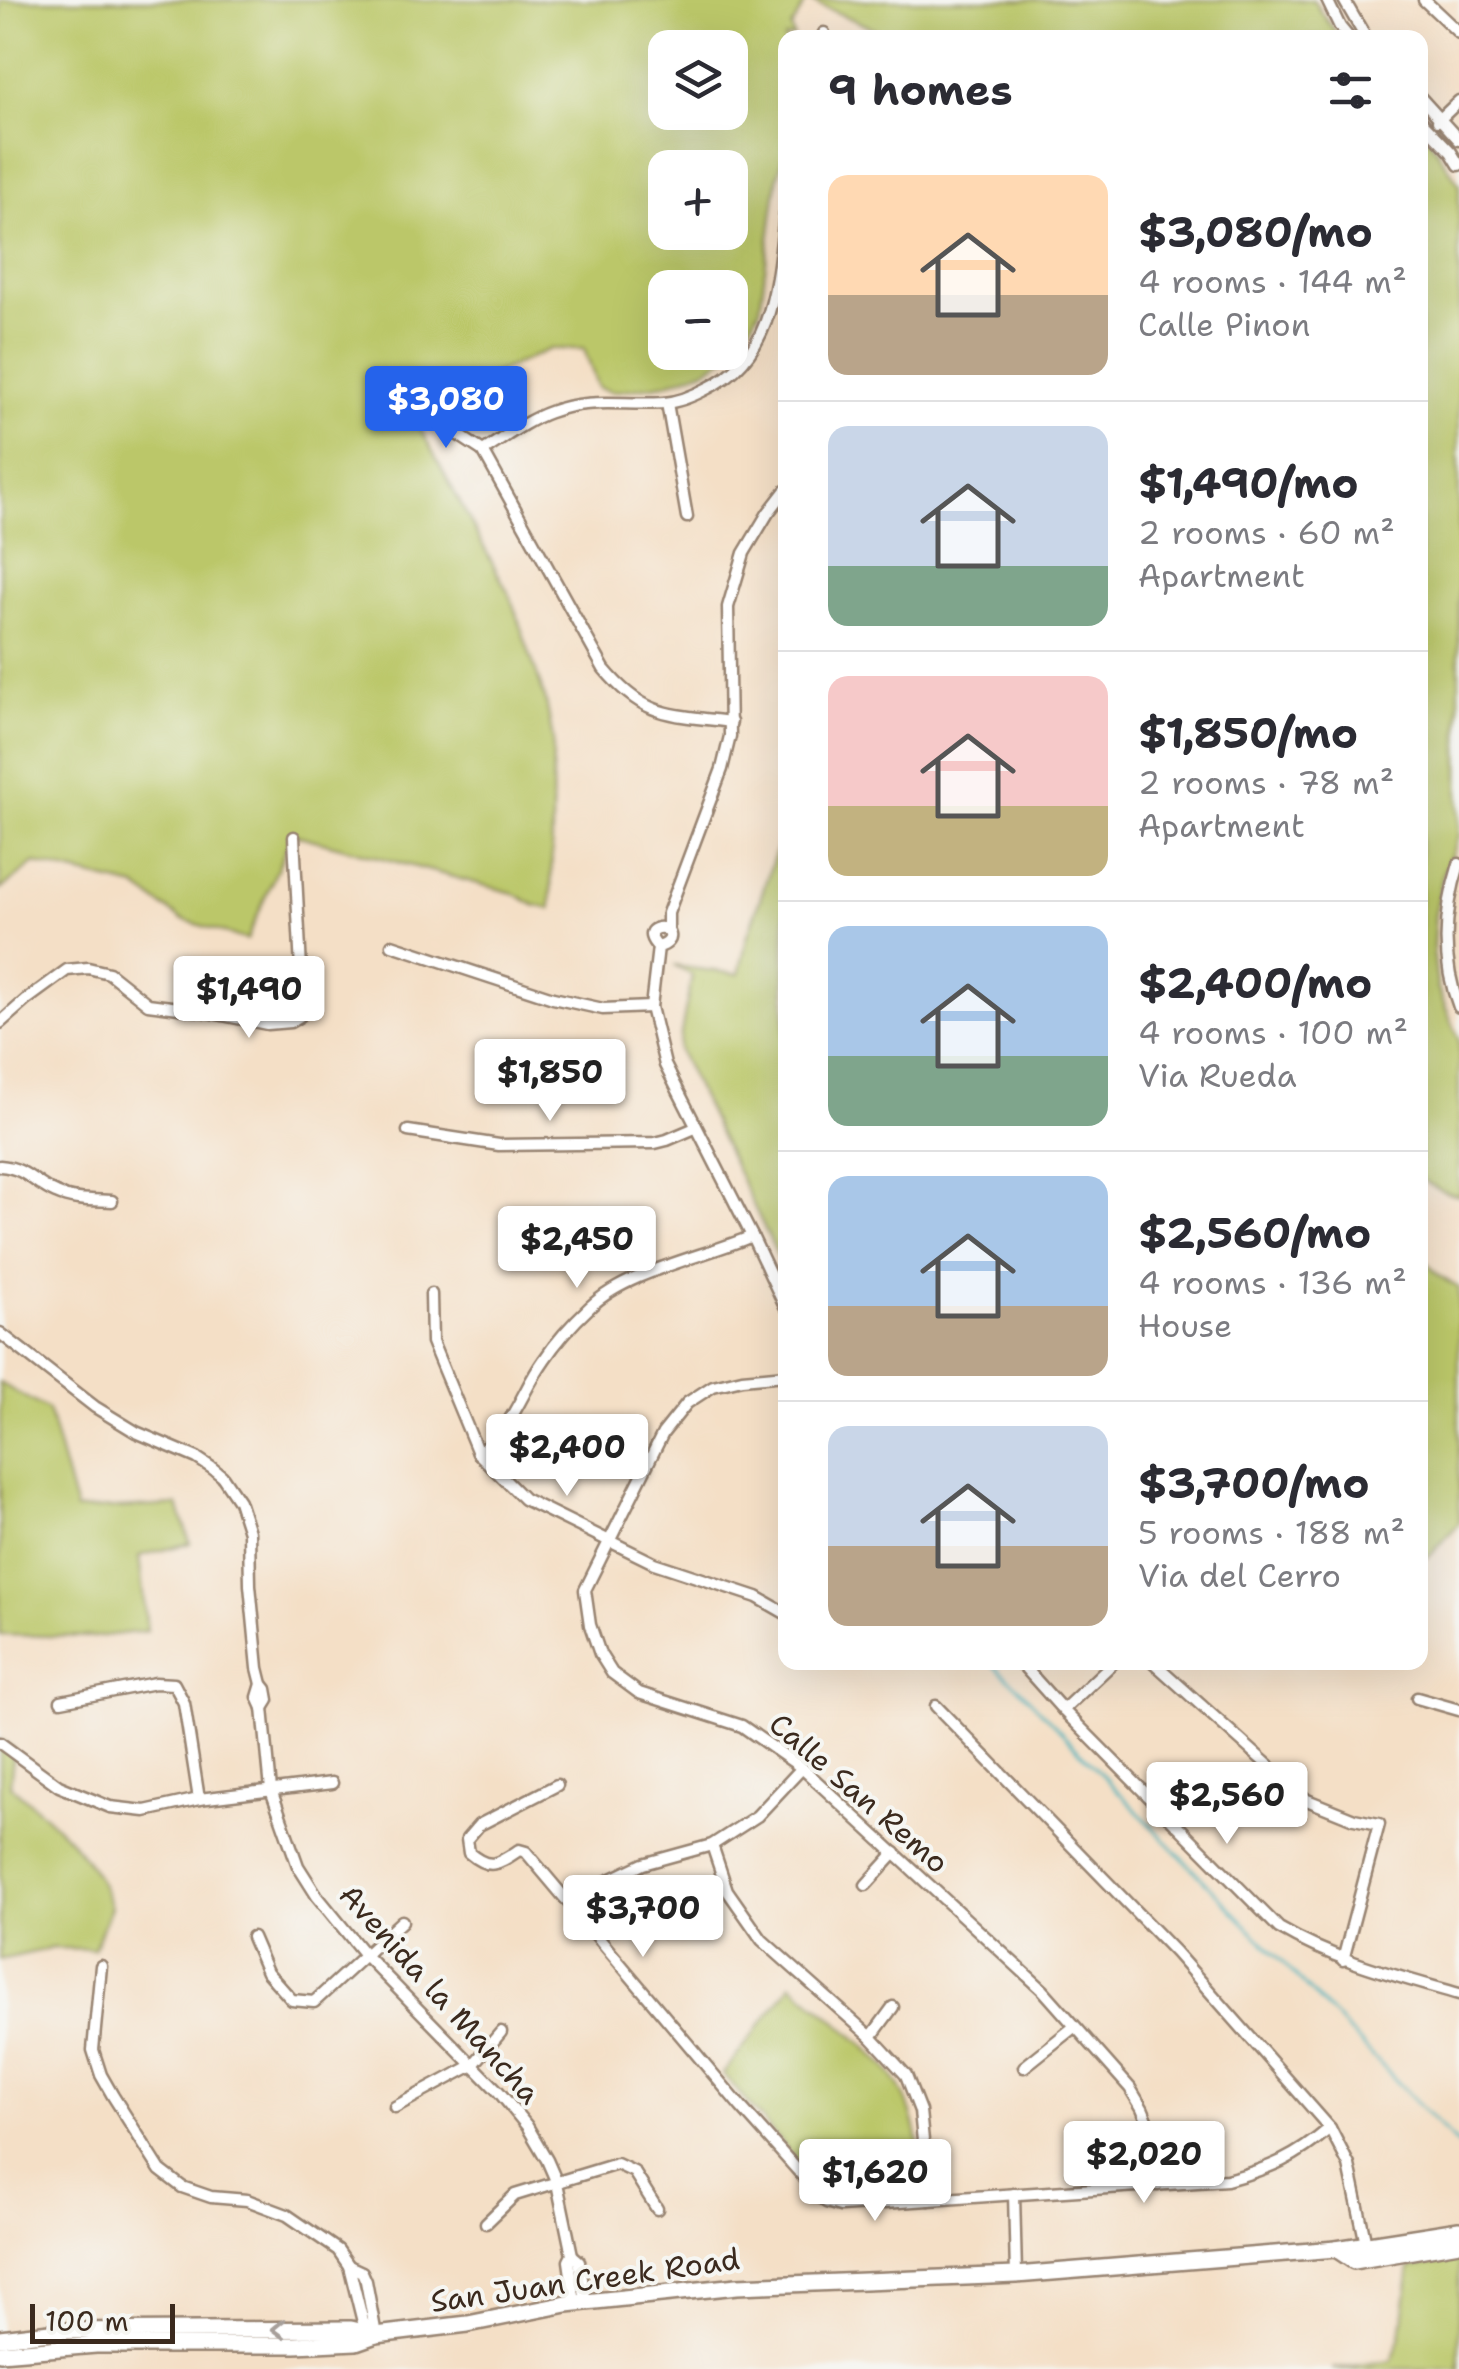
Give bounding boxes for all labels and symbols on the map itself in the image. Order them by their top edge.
pin: $3,080 [365,366,527,451]
pin: $1,490 [168,956,330,1041]
pin: $1,850 [469,1039,631,1124]
pin: $2,450 [496,1206,658,1291]
pin: $2,400 [486,1414,648,1499]
street label: Calle San Remo [760,1704,958,1882]
pin: $2,560 [1146,1762,1308,1847]
street label: Avenida la Mancha [330,1875,550,2113]
pin: $3,700 [562,1875,724,1960]
pin: $2,020 [1063,2121,1225,2206]
pin: $1,620 [794,2139,956,2224]
street label: San Juan Creek Road [428,2238,742,2322]
scale bar [30,2299,175,2344]
one-way arrow [271,2319,287,2340]

